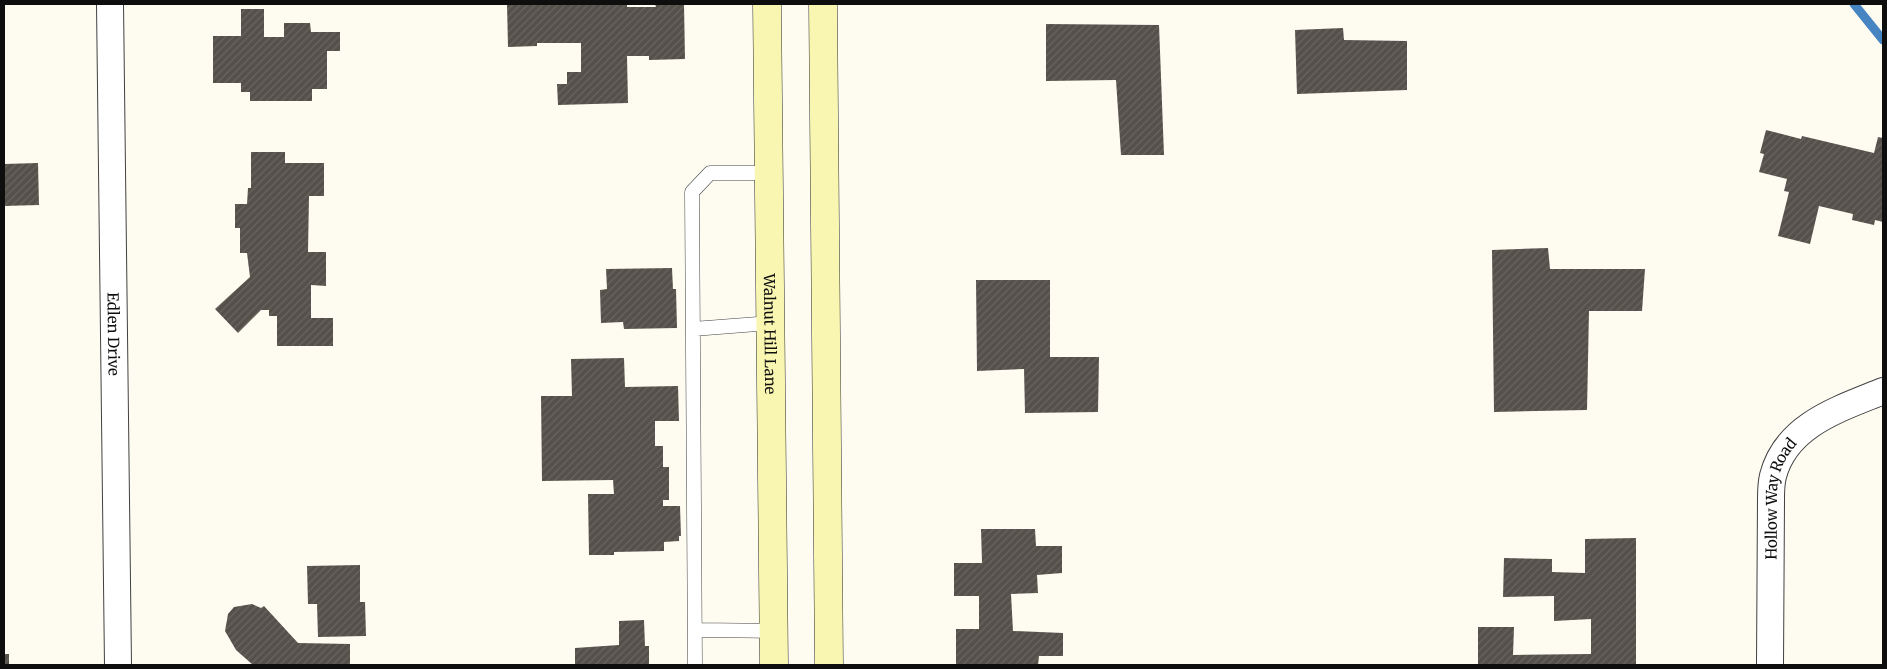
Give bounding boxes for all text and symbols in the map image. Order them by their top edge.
street label: Walnut Hill Lane [760,272,781,395]
street label: Edlen Drive [104,292,124,376]
street label: Hollow Way Road [1761,434,1800,560]

